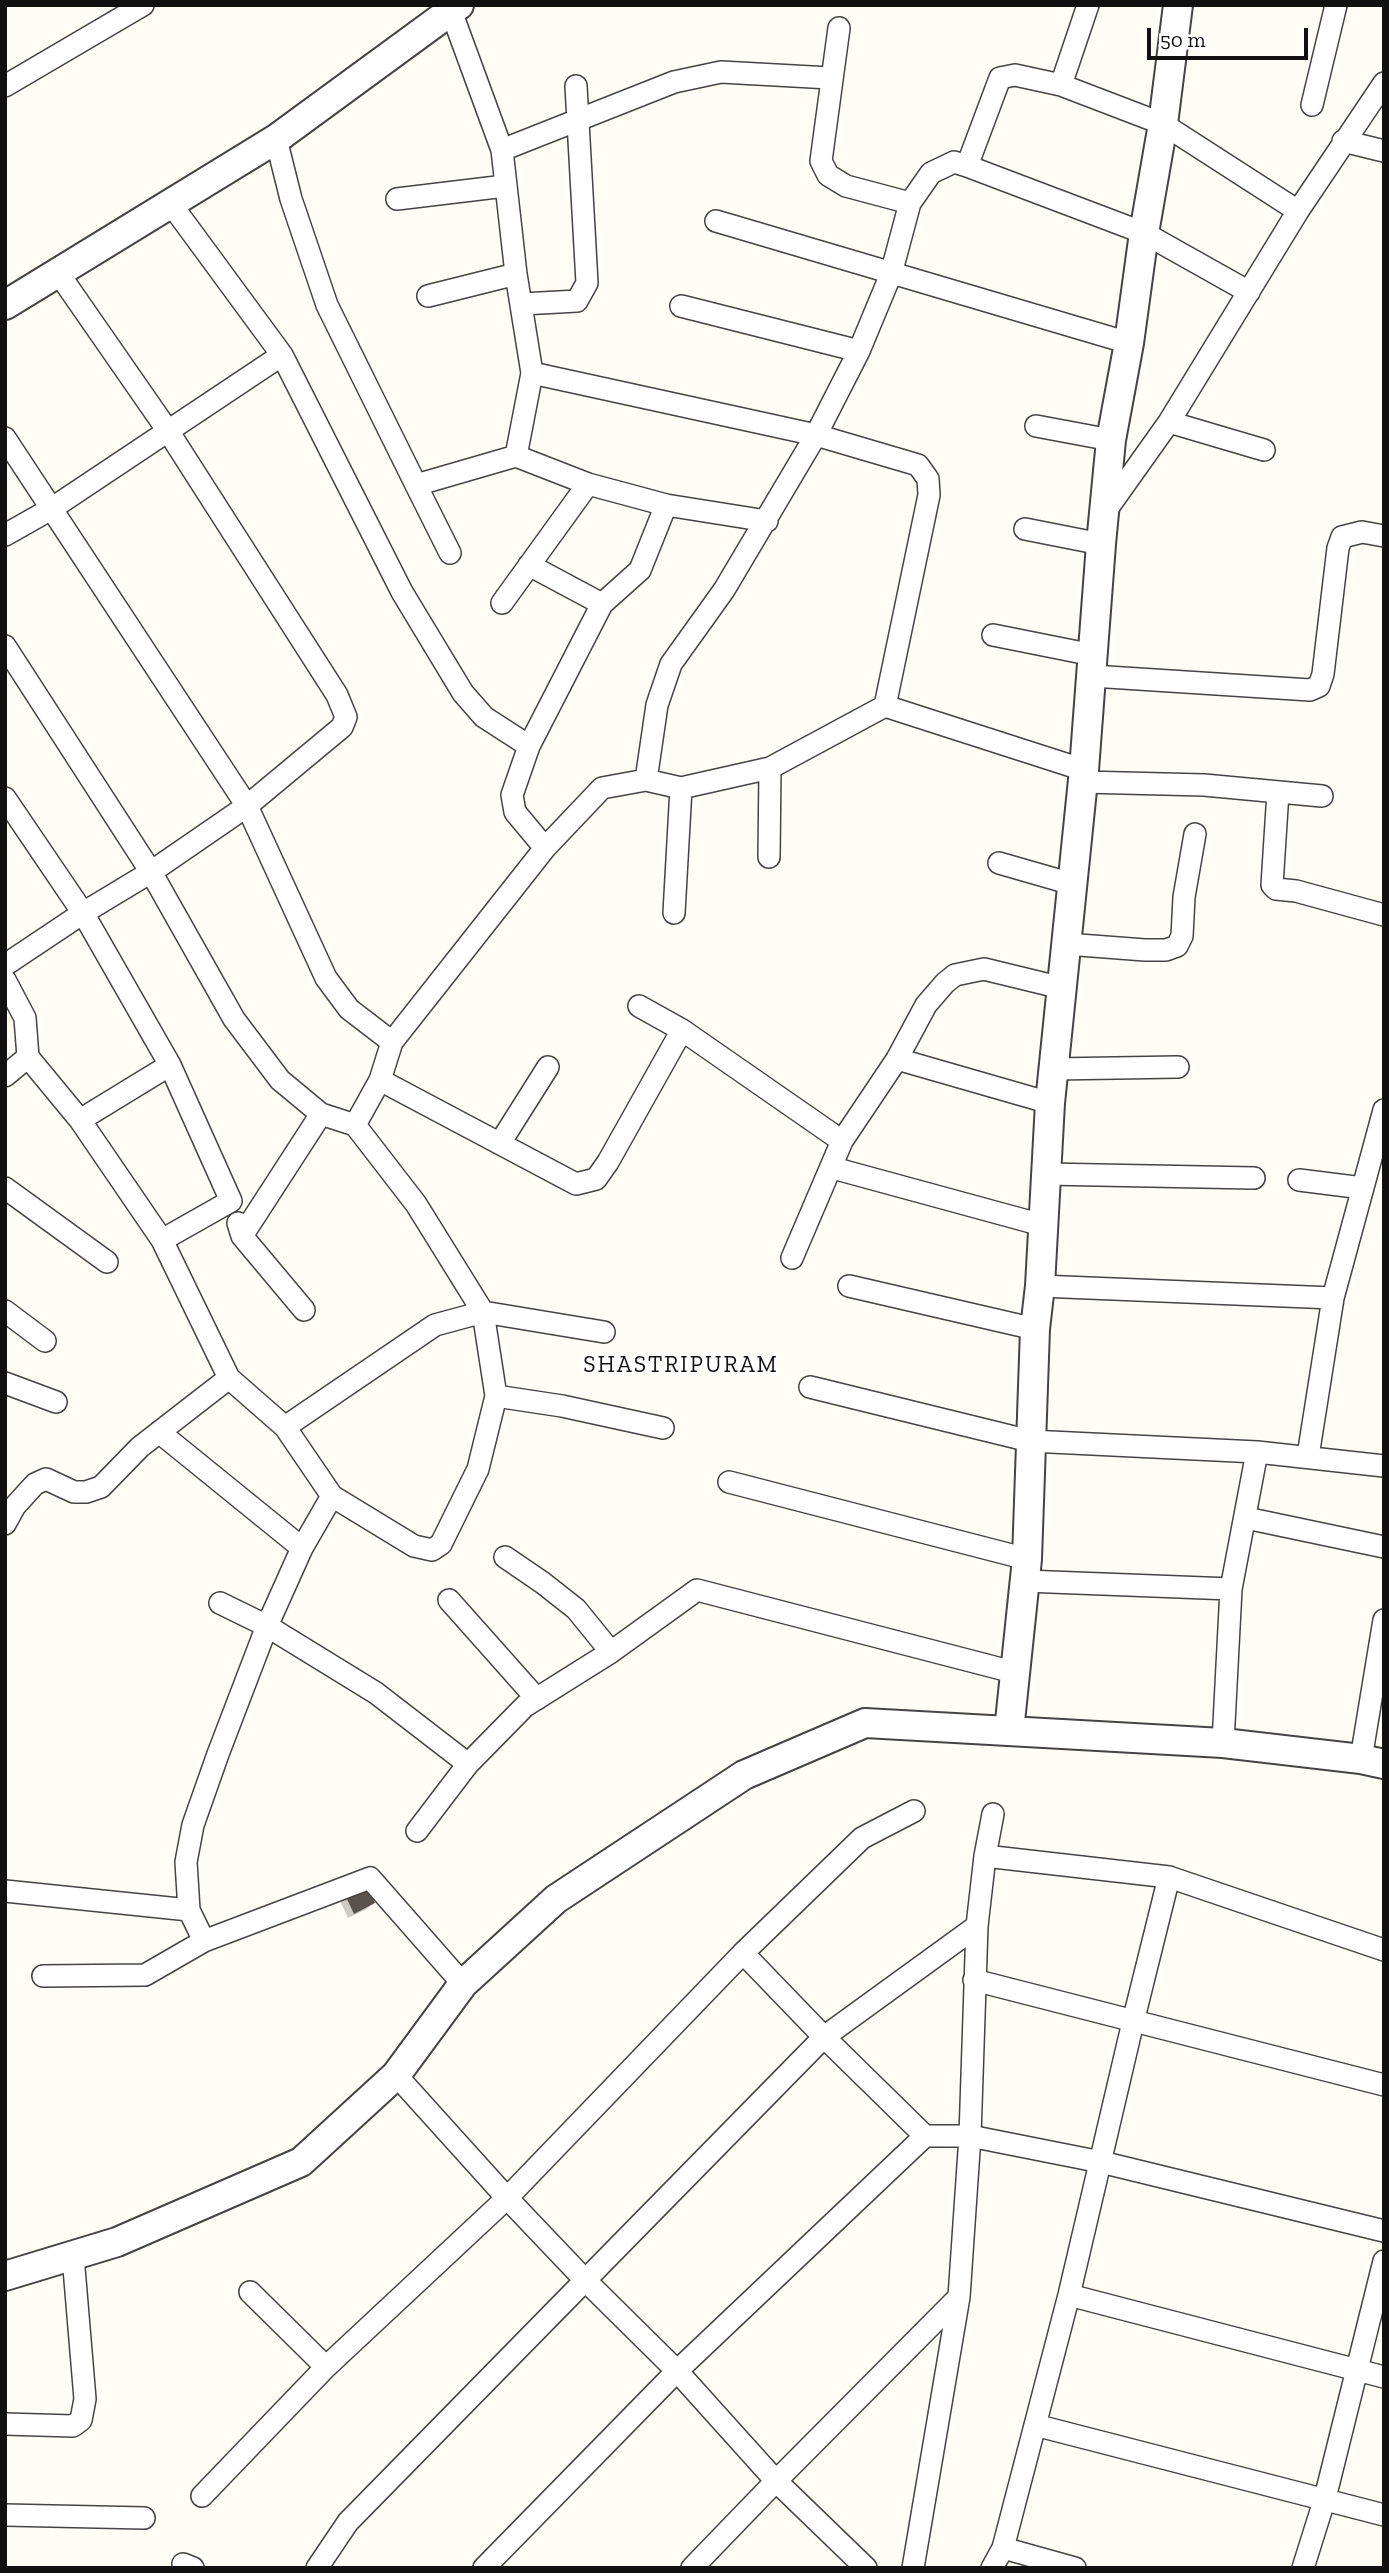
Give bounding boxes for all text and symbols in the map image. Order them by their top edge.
scale bar [1151,14,1312,58]
text: 50 m [1160,27,1206,52]
district label: SHASTRIPURAM [585,1351,777,1379]

